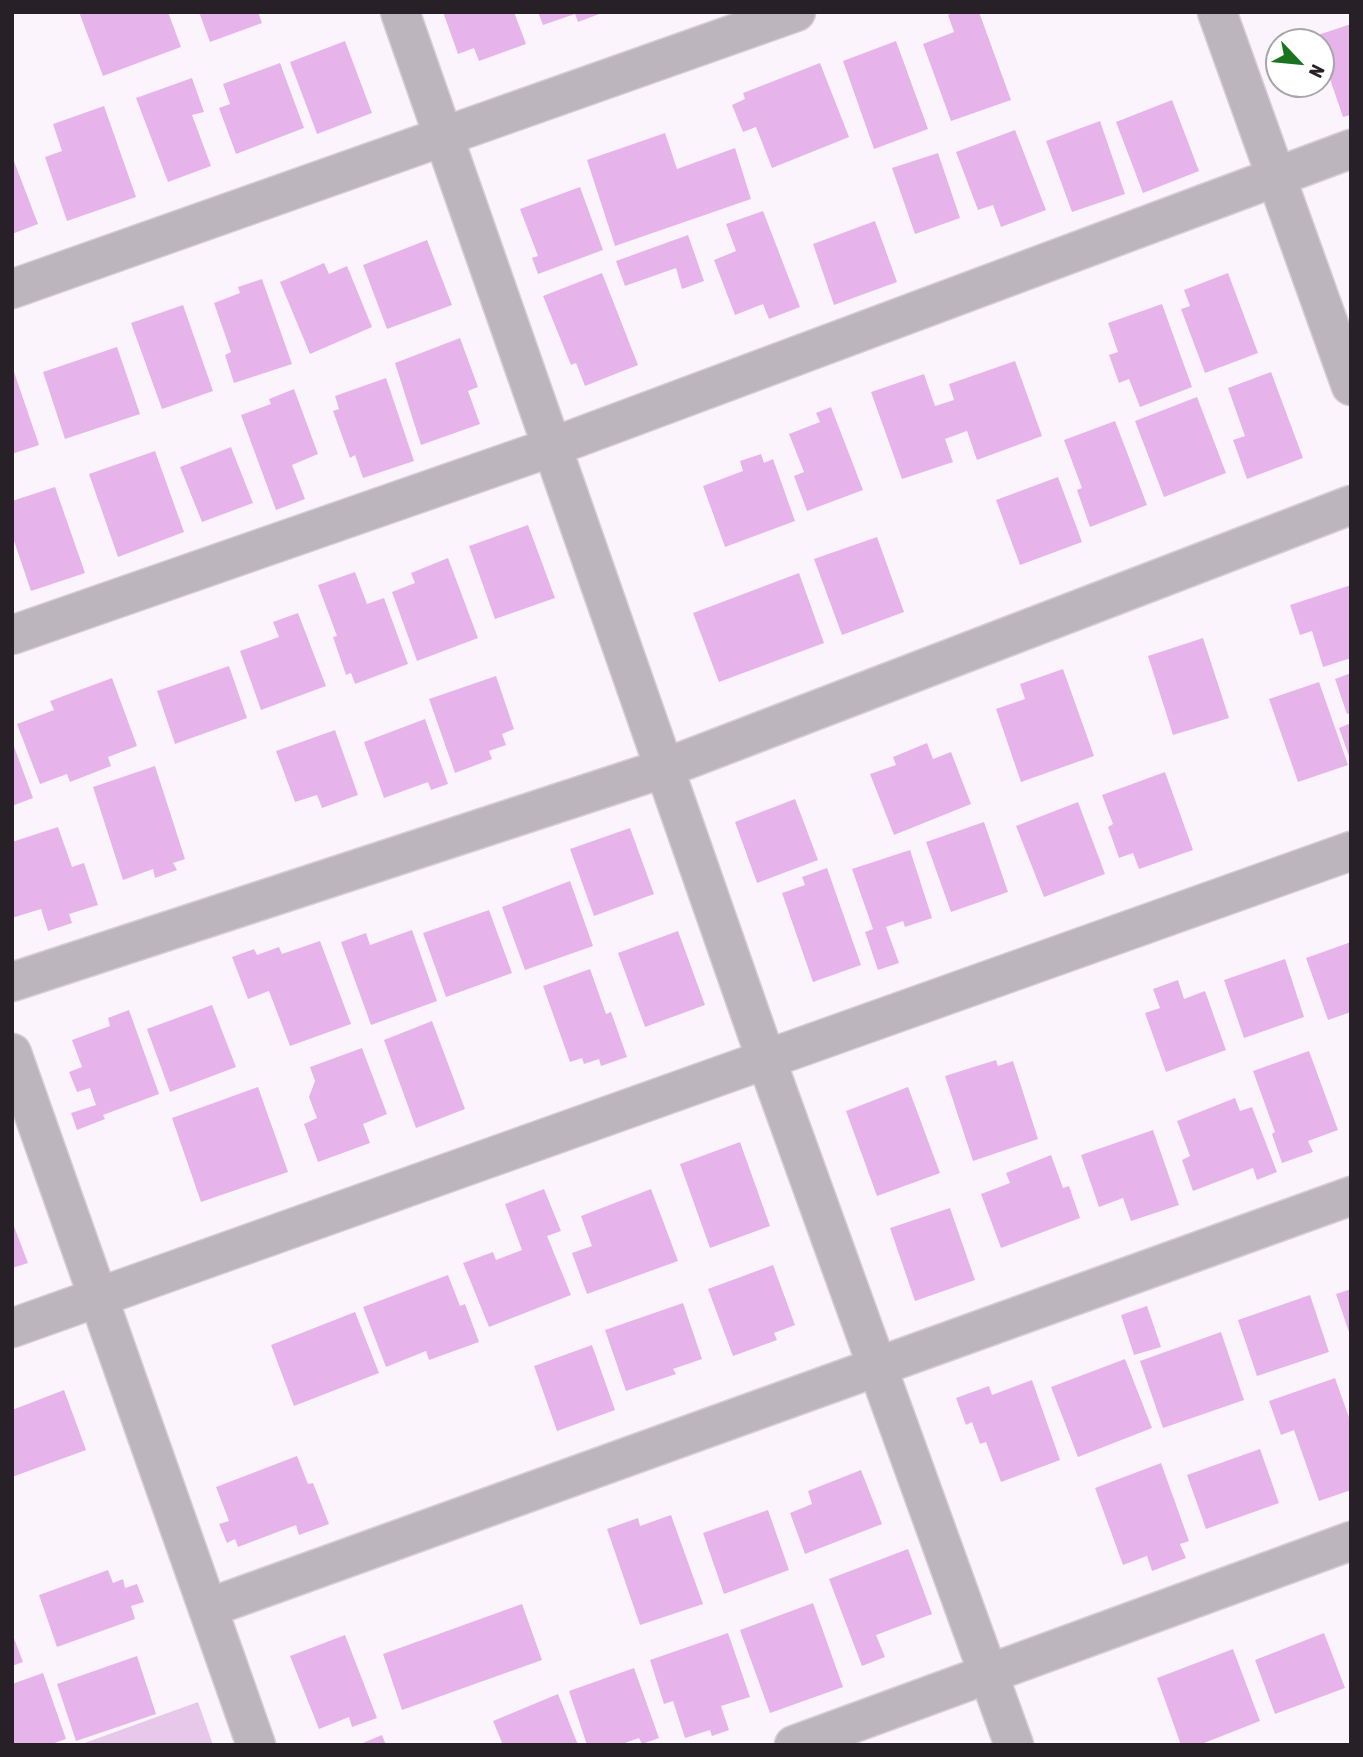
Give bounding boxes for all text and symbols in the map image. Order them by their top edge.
north arrow [1265,28,1335,98]
text: N [1305,61,1329,81]

